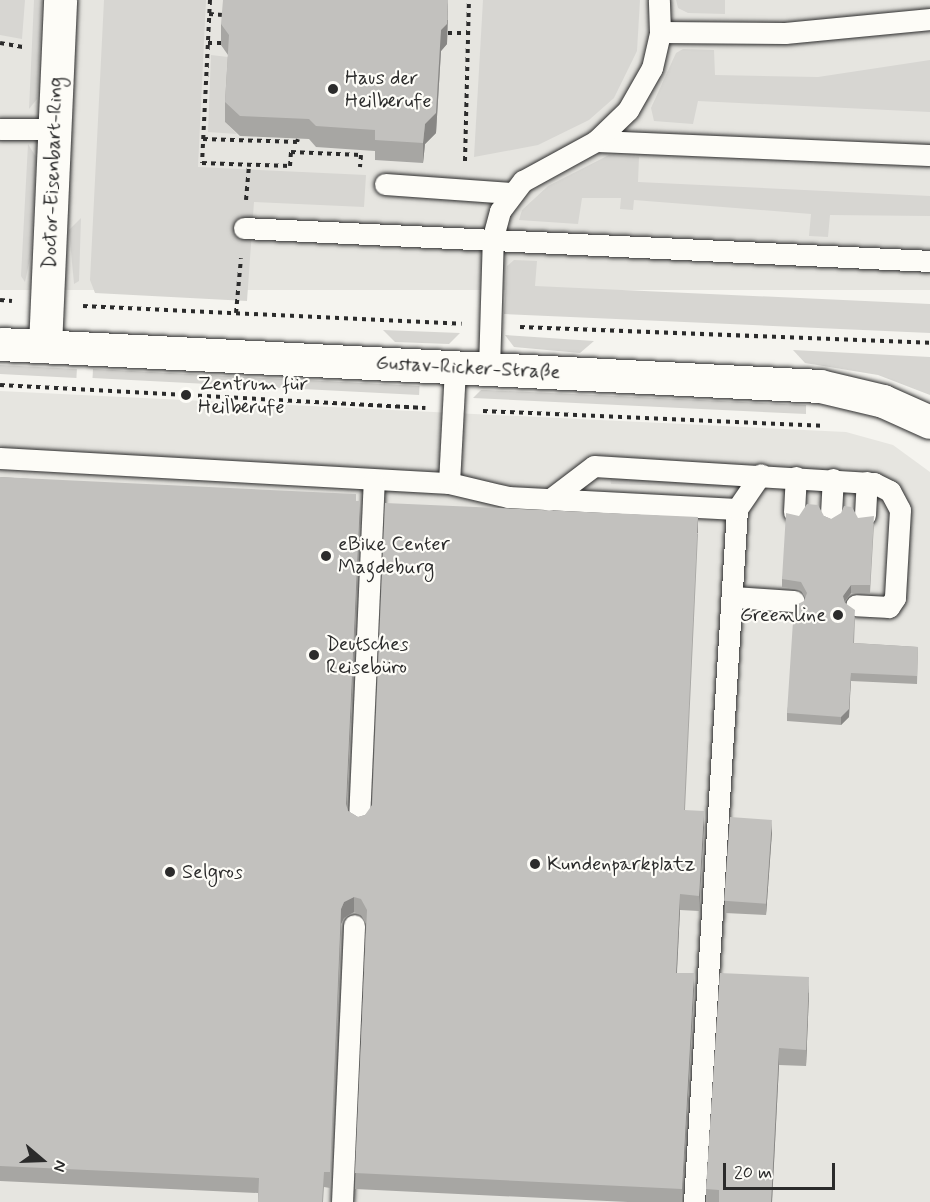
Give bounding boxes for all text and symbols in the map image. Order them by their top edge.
place label: Haus der Heilberufe [345,66,431,113]
street label: Doctor-Eisenbart-Ring [38,77,68,269]
marker: Haus der Heilberufe [326,82,340,96]
street label: Gustav-Ricker-Straße [375,351,561,385]
place label: Zentrum für Heilberufe [198,372,309,419]
marker: Zentrum für Heilberufe [179,388,193,402]
place label: eBike Center Magdeburg [338,532,453,579]
marker: eBike Center Magdeburg [319,549,333,563]
place label: Greenline [740,603,826,627]
marker: Greenline [831,608,845,622]
place label: Deutsches Reisebüro [326,632,409,679]
marker: Deutsches Reisebüro [307,648,321,662]
place label: Kundenparkplatz [547,852,695,876]
marker: Kundenparkplatz [528,857,542,871]
place label: Selgros [182,860,243,884]
marker: Selgros [163,865,177,879]
north arrow [12,1130,72,1190]
scale bar [726,1151,838,1189]
text: N [48,1158,71,1174]
text: 20 m [734,1161,772,1185]

